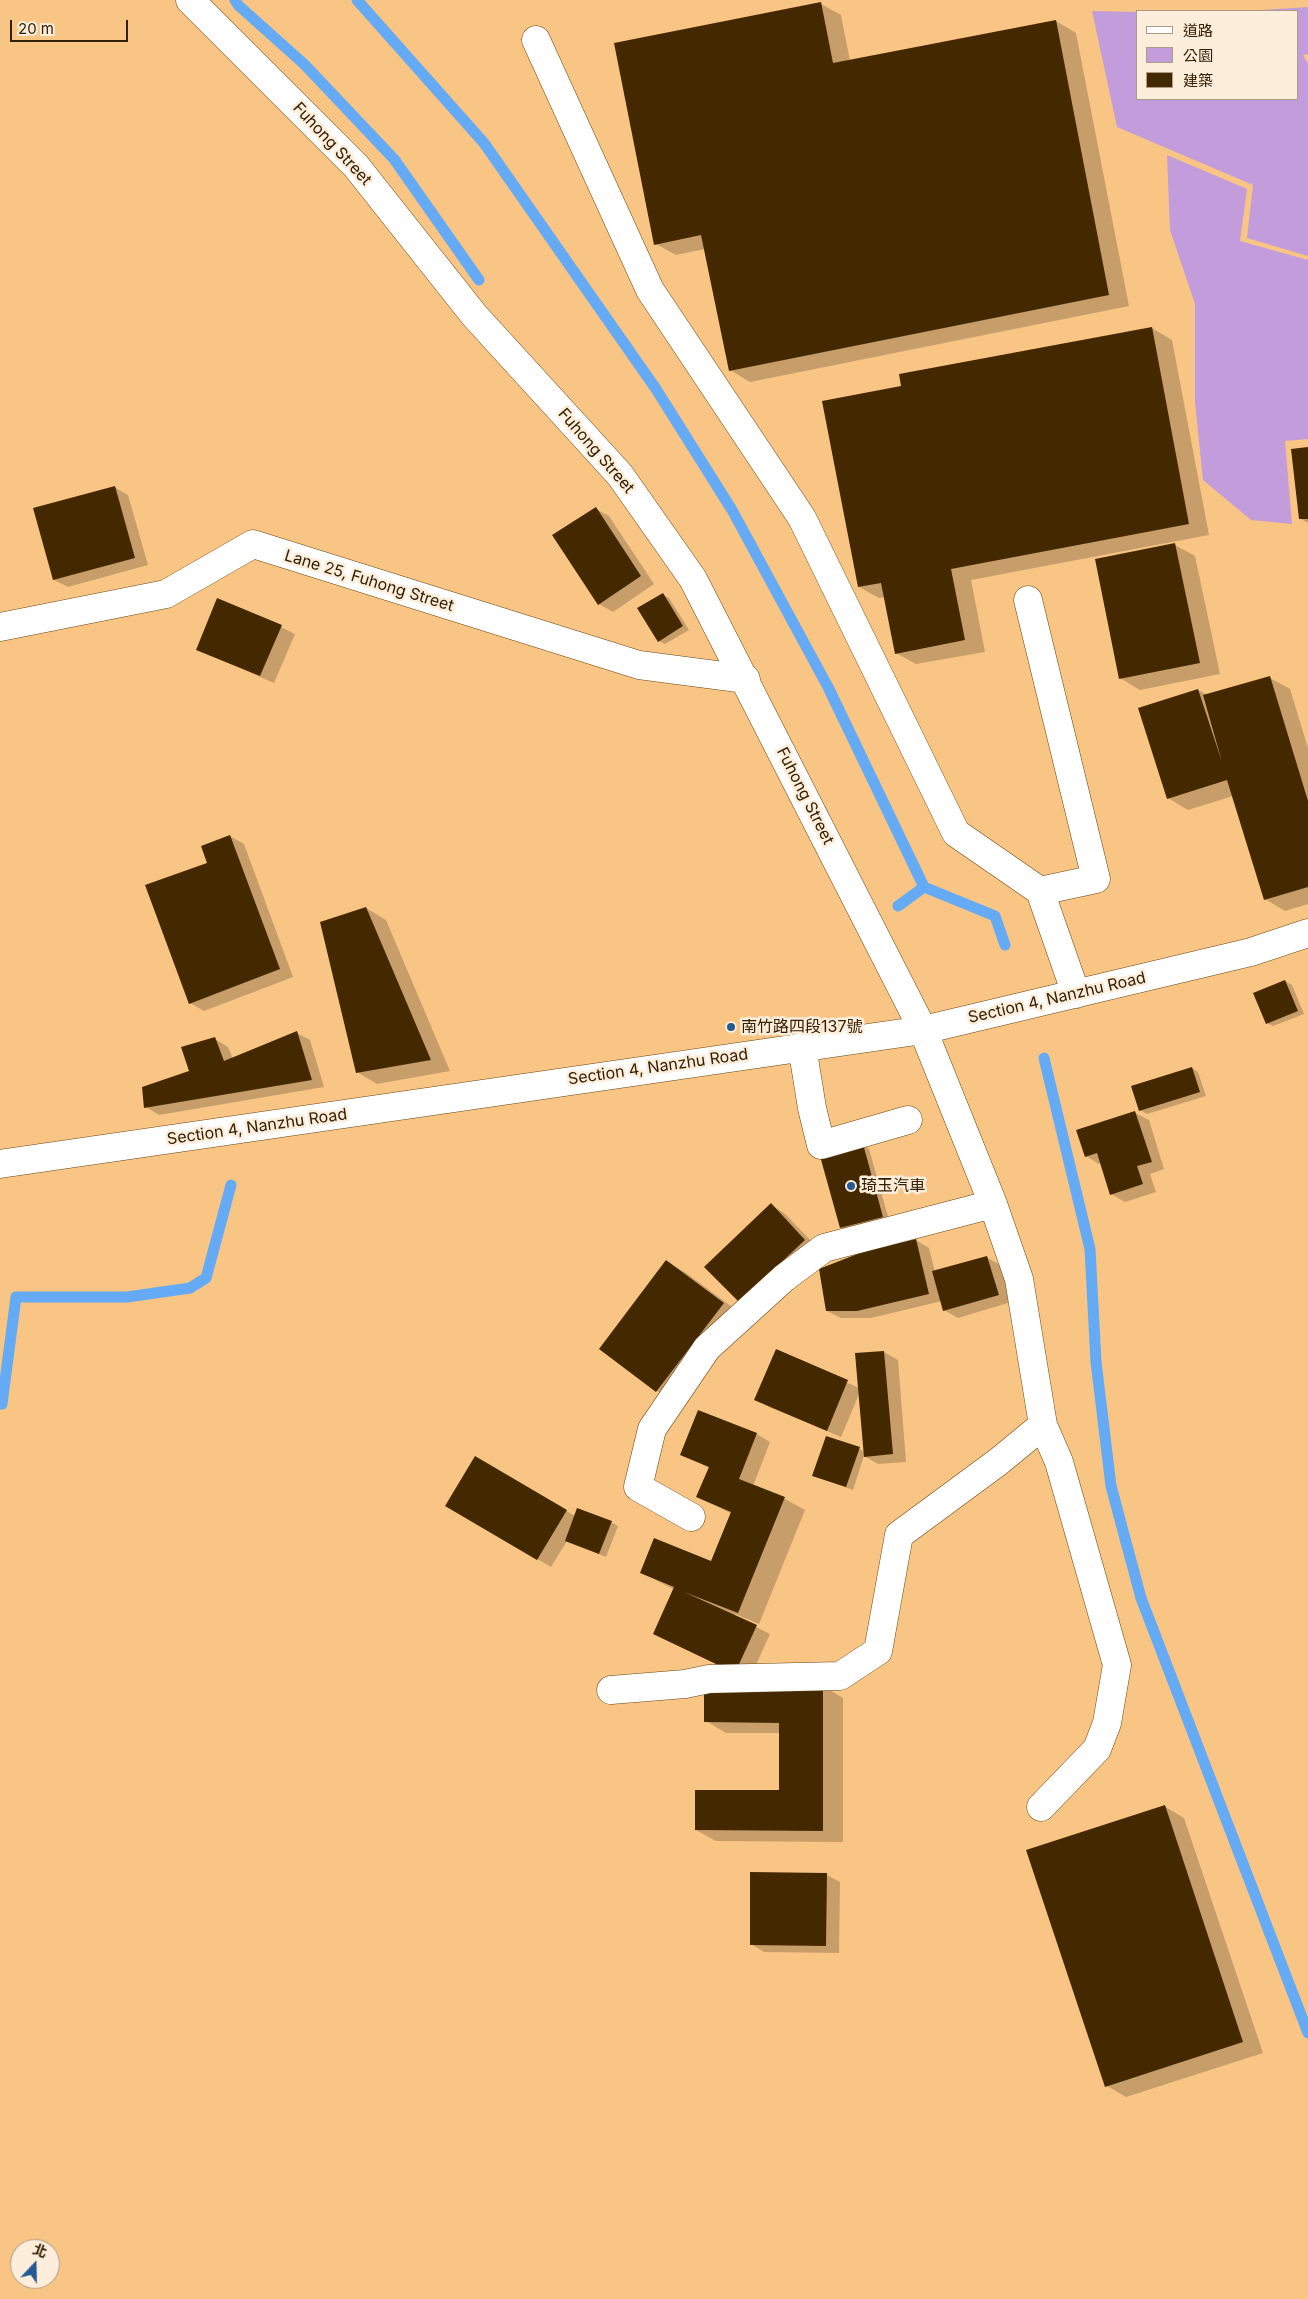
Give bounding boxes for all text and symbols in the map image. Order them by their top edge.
scale bar [12,10,130,42]
legend [1136,10,1298,100]
text: 20 m [18,19,54,38]
text: 道路 [1183,21,1213,40]
text: 公園 [1183,46,1213,65]
text: 建築 [1183,71,1213,90]
street label: Fuhong Street [289,99,375,189]
street label: Fuhong Street [554,405,638,497]
street label: Lane 25, Fuhong Street [282,546,456,616]
street label: Fuhong Street [772,744,838,848]
street label: Section 4, Nanzhu Road [966,968,1148,1028]
place label: 南竹路四段137號 [741,1017,862,1037]
marker: 南竹路四段137號 [725,1021,737,1033]
street label: Section 4, Nanzhu Road [567,1045,749,1089]
street label: Section 4, Nanzhu Road [166,1105,348,1149]
place label: 琦玉汽車 [861,1176,925,1196]
marker: 琦玉汽車 [845,1180,857,1192]
north arrow [10,2239,60,2289]
text: 北 [31,2240,50,2261]

